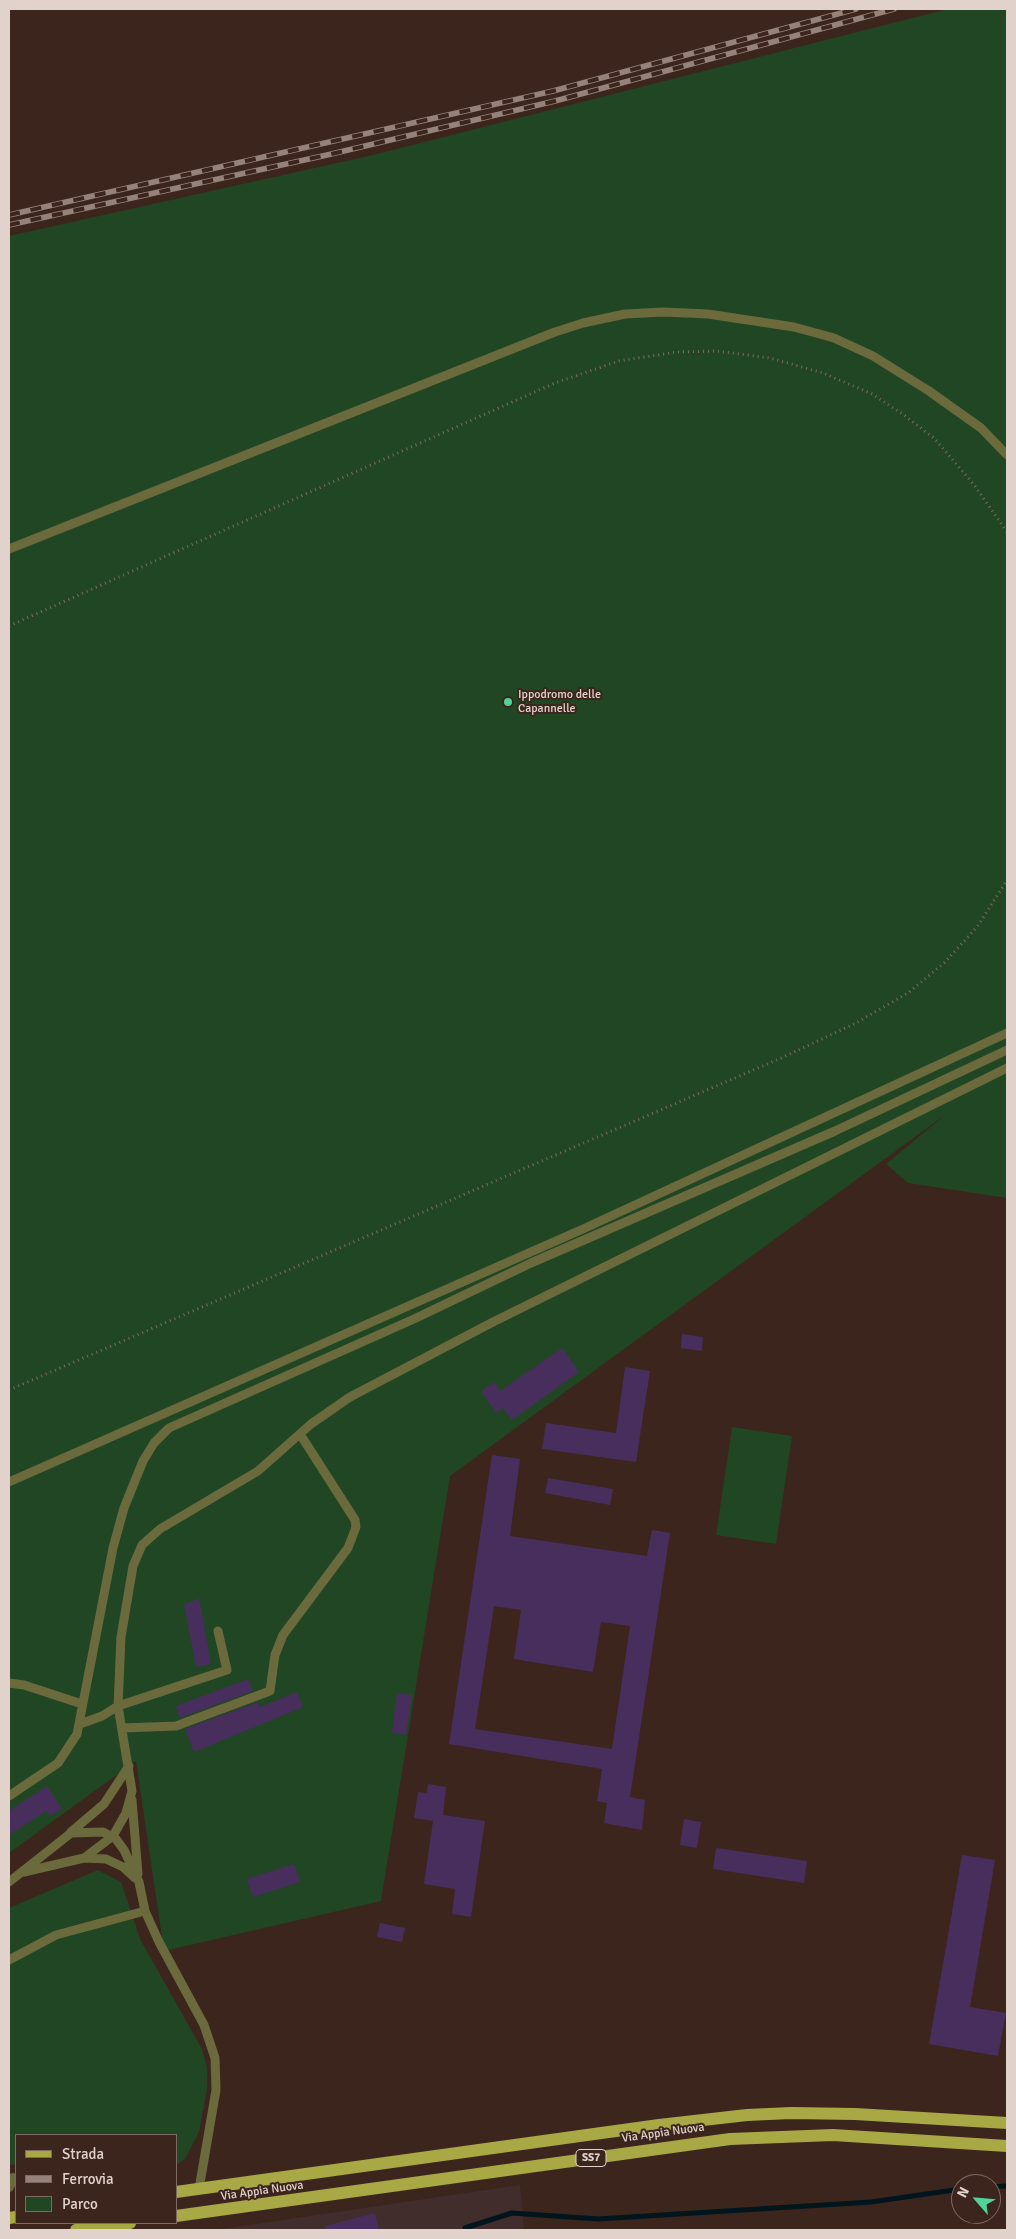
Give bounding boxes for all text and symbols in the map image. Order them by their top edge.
place label: Ippodromo delle Capannelle [518,688,601,716]
marker: Ippodromo delle Capannelle [502,696,514,708]
street label: Via Appia Nuova [621,2120,705,2146]
legend [15,2134,178,2224]
text: Strada [62,2145,104,2163]
road number: SS7 [576,2150,606,2166]
text: Ferrovia [62,2170,114,2188]
north arrow [951,2174,1001,2224]
street label: Via Appia Nuova [220,2178,304,2204]
text: N [953,2184,973,2201]
text: Parco [62,2195,98,2213]

